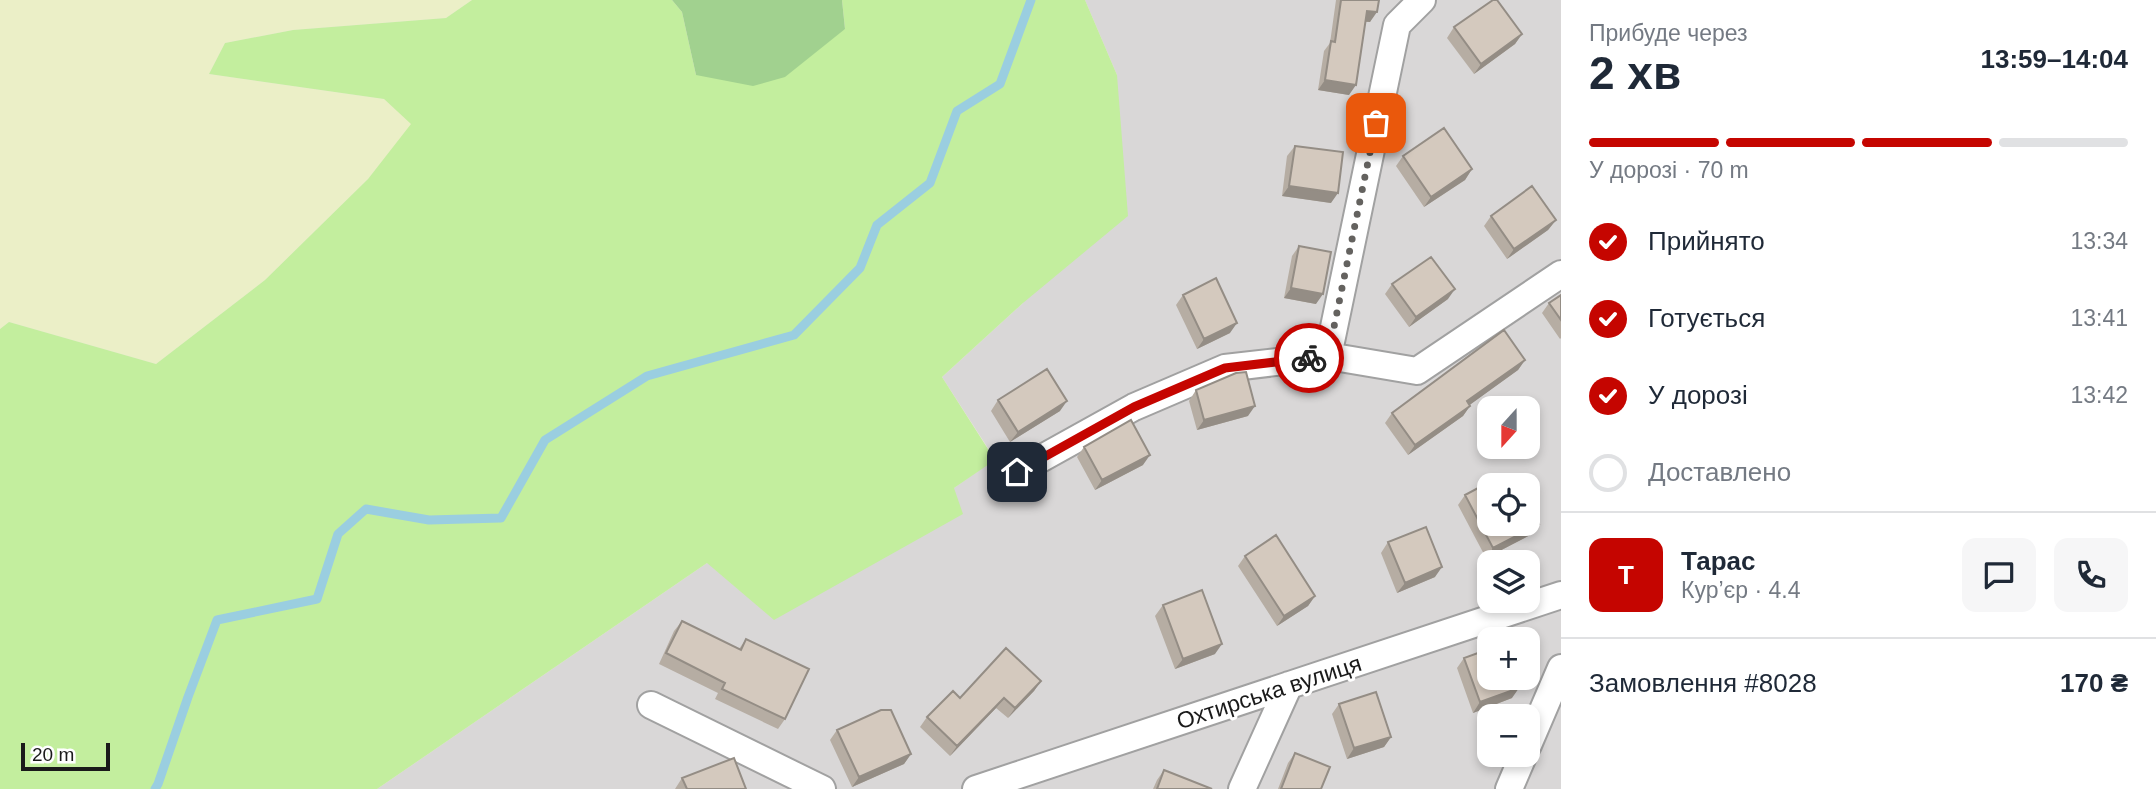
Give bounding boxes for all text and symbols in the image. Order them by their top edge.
text: Прибуде через [1589,20,1748,46]
text: 13:59–14:04 [1981,44,2128,74]
text: 2 хв [1589,47,1681,99]
pin [1346,93,1406,153]
icon: bag [1357,104,1395,142]
text: У дорозі · 70 m [1589,157,1749,183]
icon: check [1589,223,1627,261]
text: Прийнято [1648,226,1765,256]
text: 13:34 [2070,228,2128,254]
icon: check [1589,300,1627,338]
text: Готується [1648,303,1765,333]
text: 13:41 [2070,305,2128,331]
courier [1274,323,1344,393]
icon: bike [1290,339,1328,377]
icon: check [1589,377,1627,415]
text: У дорозі [1648,380,1748,410]
text: 13:42 [2070,382,2128,408]
north arrow [1477,396,1540,458]
map controls [1477,396,1540,767]
pin [987,442,1047,502]
icon: home [998,453,1036,491]
text: Доставлено [1648,457,1791,487]
button: locate [1477,473,1540,536]
button: chat [1962,538,2036,612]
button: phone [2054,538,2128,612]
text: Тарас [1681,546,1756,576]
button: layers [1477,550,1540,613]
text: Т [1618,560,1634,590]
text: Кур’єр · 4.4 [1681,577,1800,603]
button: + [1477,627,1540,690]
street label: Охтирська вулиця [1173,650,1365,734]
text: Замовлення #8028 [1589,668,1817,698]
text: 170 ₴ [2060,668,2128,698]
button: − [1477,704,1540,767]
scale bar [21,740,110,772]
text: 20 m [32,744,74,765]

